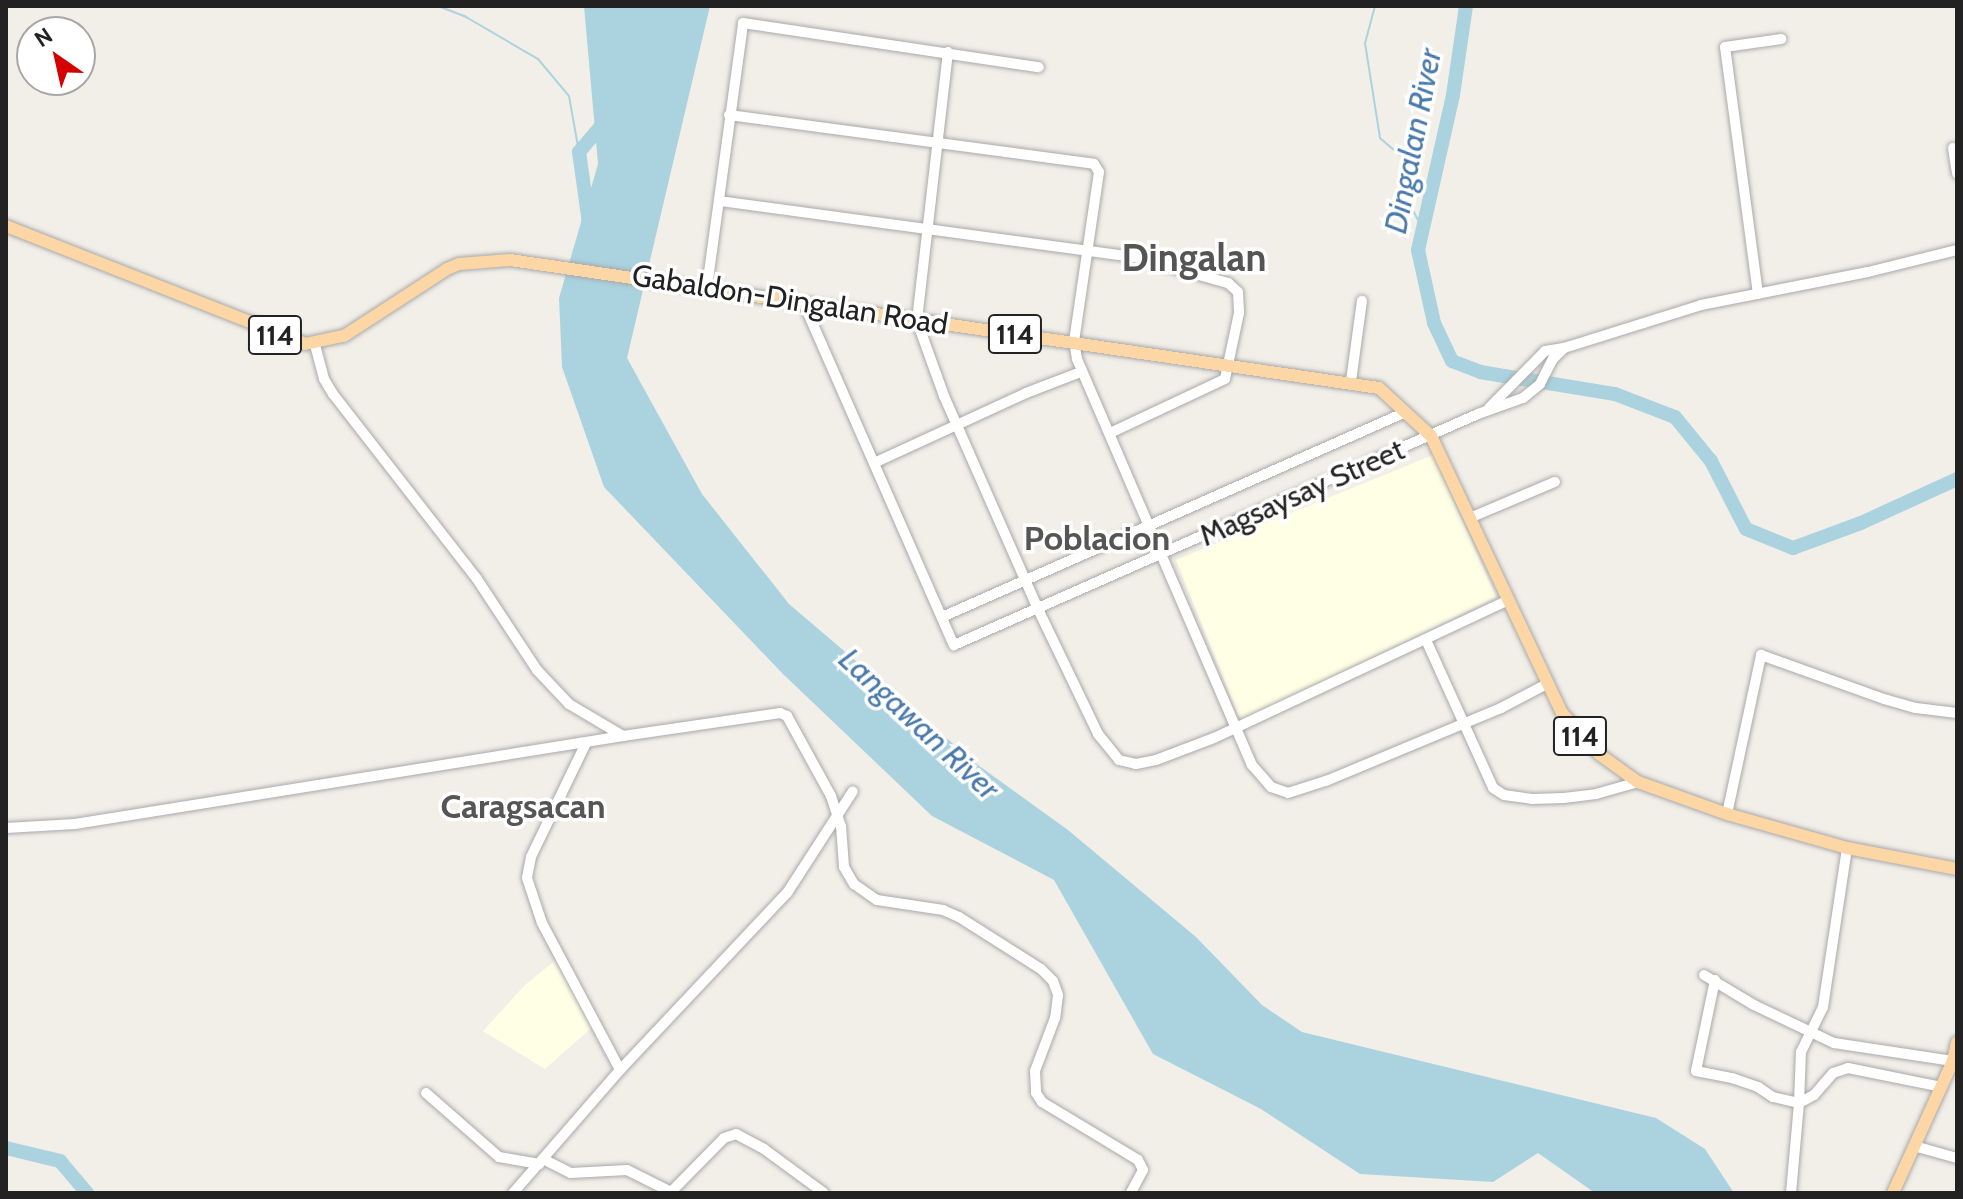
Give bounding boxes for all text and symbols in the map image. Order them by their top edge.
north arrow [16,16,96,96]
text: N [29,22,57,53]
water label: Dingalan River [1376,45,1450,237]
district label: Dingalan [1121,235,1267,281]
street label: Gabaldon-Dingalan Road [629,257,951,343]
road number: 114 [987,310,1043,358]
road number: 114 [247,311,303,359]
street label: Magsaysay Street [1194,432,1410,554]
district label: Poblacion [1024,519,1170,559]
water label: Langawan River [831,640,1007,808]
road number: 114 [1552,712,1608,760]
district label: Caragsacan [440,787,606,827]

